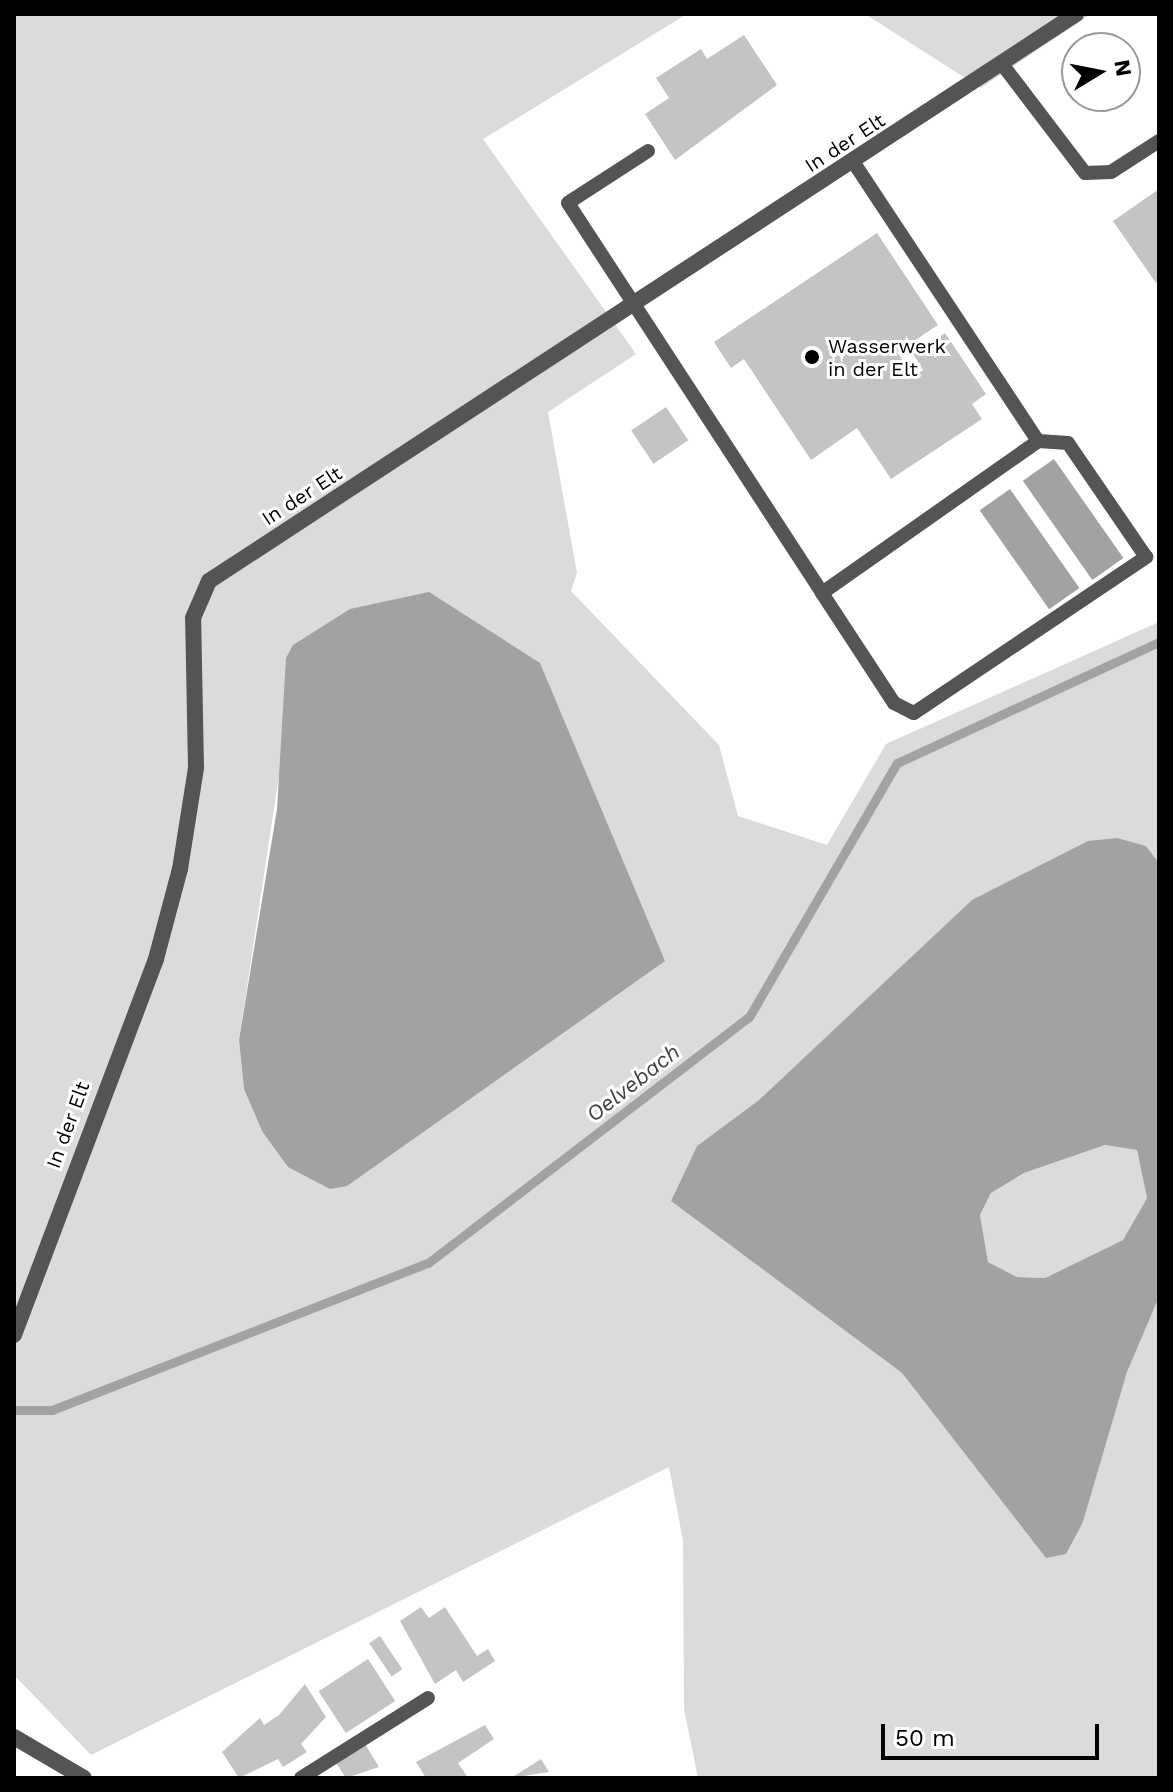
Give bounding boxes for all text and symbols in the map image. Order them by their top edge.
north arrow [1061,32,1141,112]
text: N [1109,58,1137,78]
street label: In der Elt [800,108,890,178]
place label: Wasserwerk in der Elt [828,334,946,381]
marker: Wasserwerk in der Elt [803,348,821,366]
street label: In der Elt [257,461,347,531]
water label: Oelvebach [581,1038,685,1128]
street label: In der Elt [41,1078,95,1172]
scale bar [885,1708,1103,1758]
text: 50 m [895,1724,955,1752]

